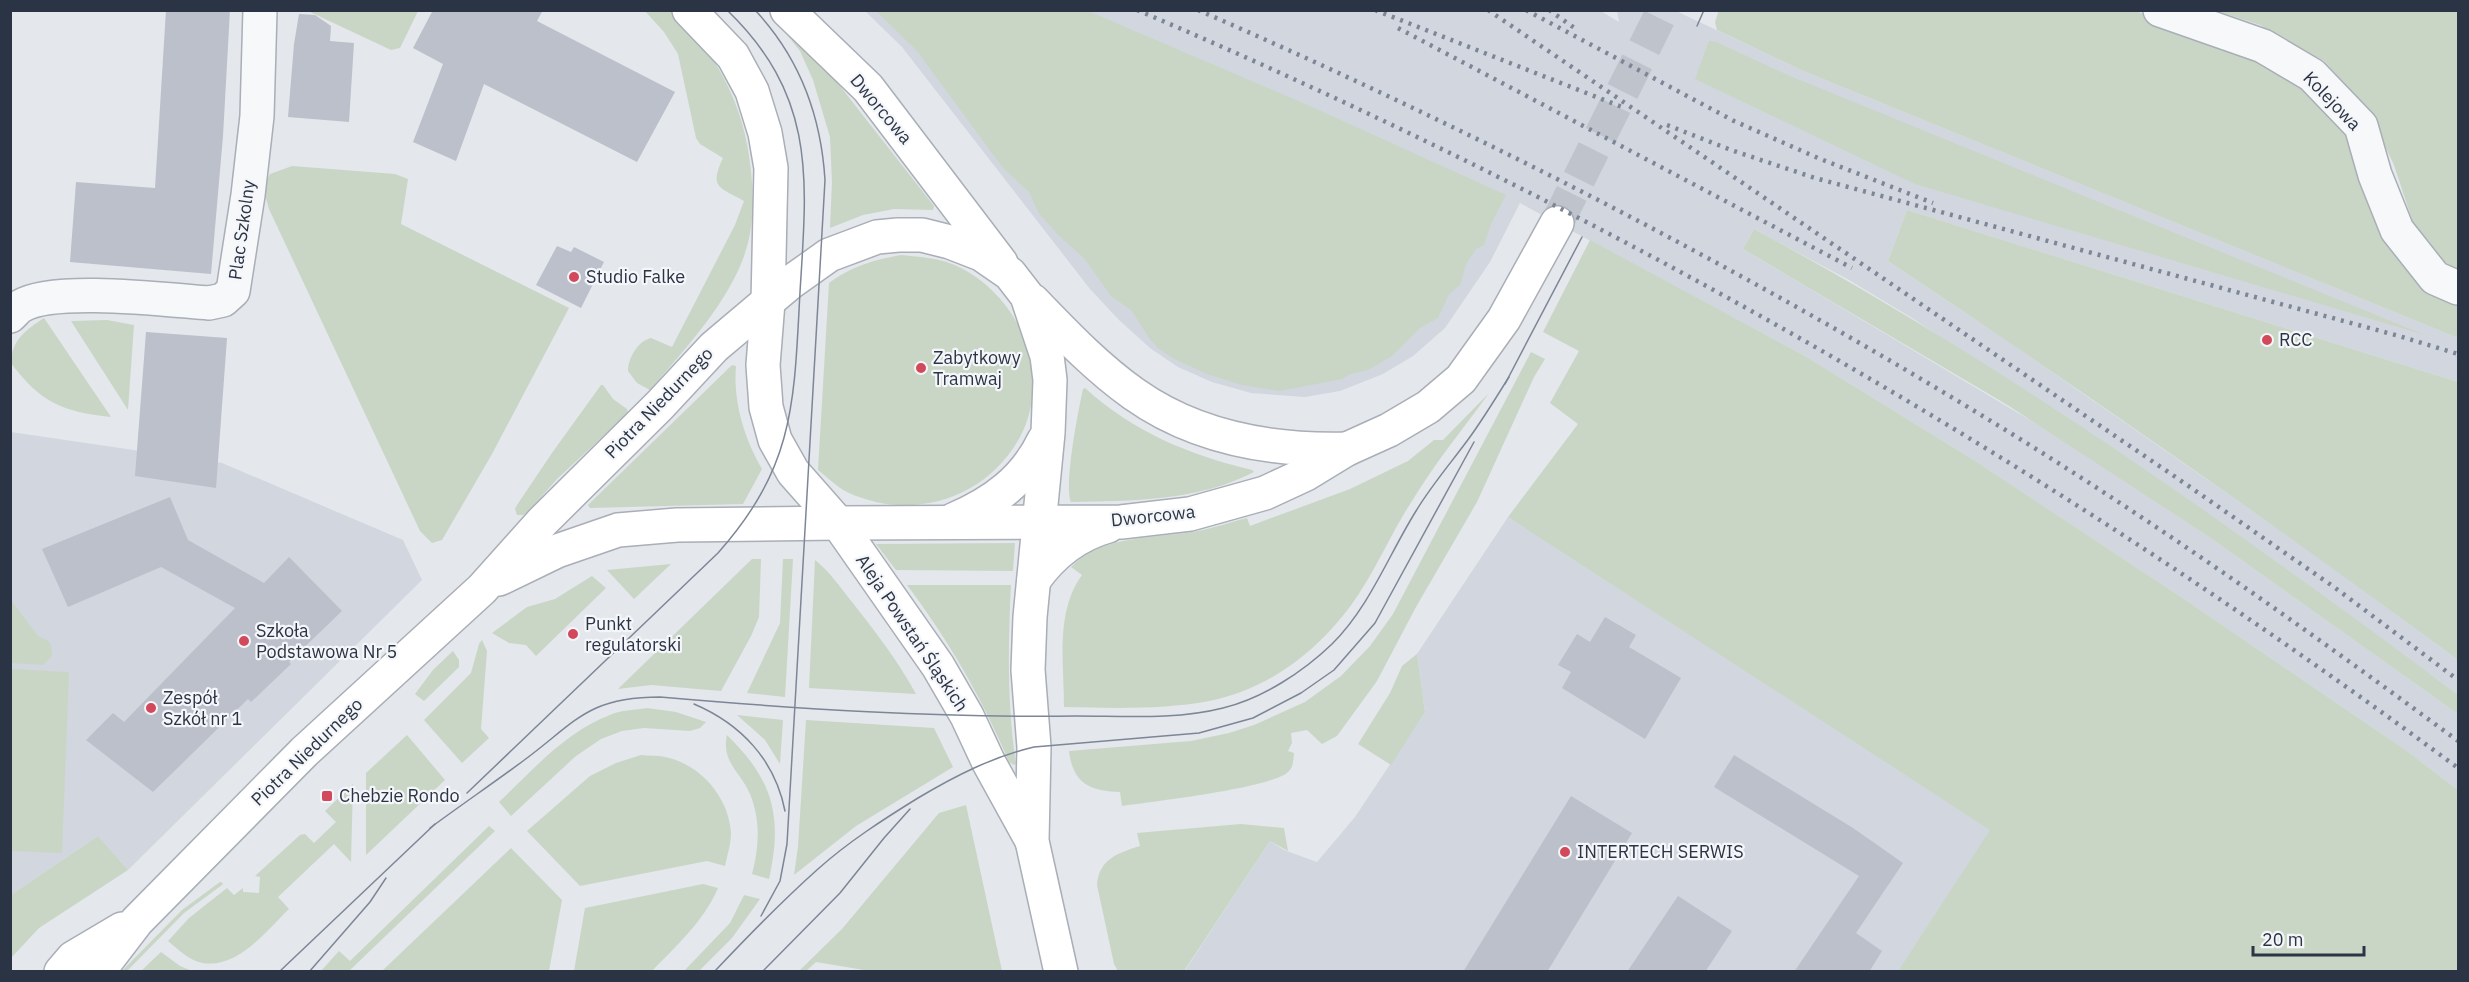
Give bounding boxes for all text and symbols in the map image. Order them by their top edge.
street label: Kolejowa [2299,66,2366,135]
street label: Dworcowa [845,69,918,149]
street label: Plac Szkolny [223,178,260,281]
place label: Studio Falke [586,265,685,288]
marker: Studio Falke [567,270,581,284]
place label: RCC [2279,328,2312,351]
marker: RCC [2260,333,2274,347]
street label: Piotra Niedurnego [600,342,718,463]
place label: Zabytkowy Tramwaj [933,346,1021,390]
marker: Zabytkowy Tramwaj [914,361,928,375]
street label: Dworcowa [1110,500,1197,531]
street label: Aleja Powstań Śląskich [851,550,974,716]
place label: Punkt regulatorski [585,612,681,656]
place label: Szkoła Podstawowa Nr 5 [256,619,397,663]
marker: Punkt regulatorski [566,627,580,641]
marker: Szkoła Podstawowa Nr 5 [237,634,251,648]
place label: Zespół Szkół nr 1 [163,686,242,730]
street label: Piotra Niedurnego [246,693,367,811]
marker: Zespół Szkół nr 1 [144,701,158,715]
place label: Chebzie Rondo [339,784,460,807]
marker: Chebzie Rondo [320,789,334,803]
place label: INTERTECH SERWIS [1577,840,1744,863]
marker: INTERTECH SERWIS [1558,845,1572,859]
scale bar [2253,919,2364,957]
text: 20 m [2262,928,2304,951]

